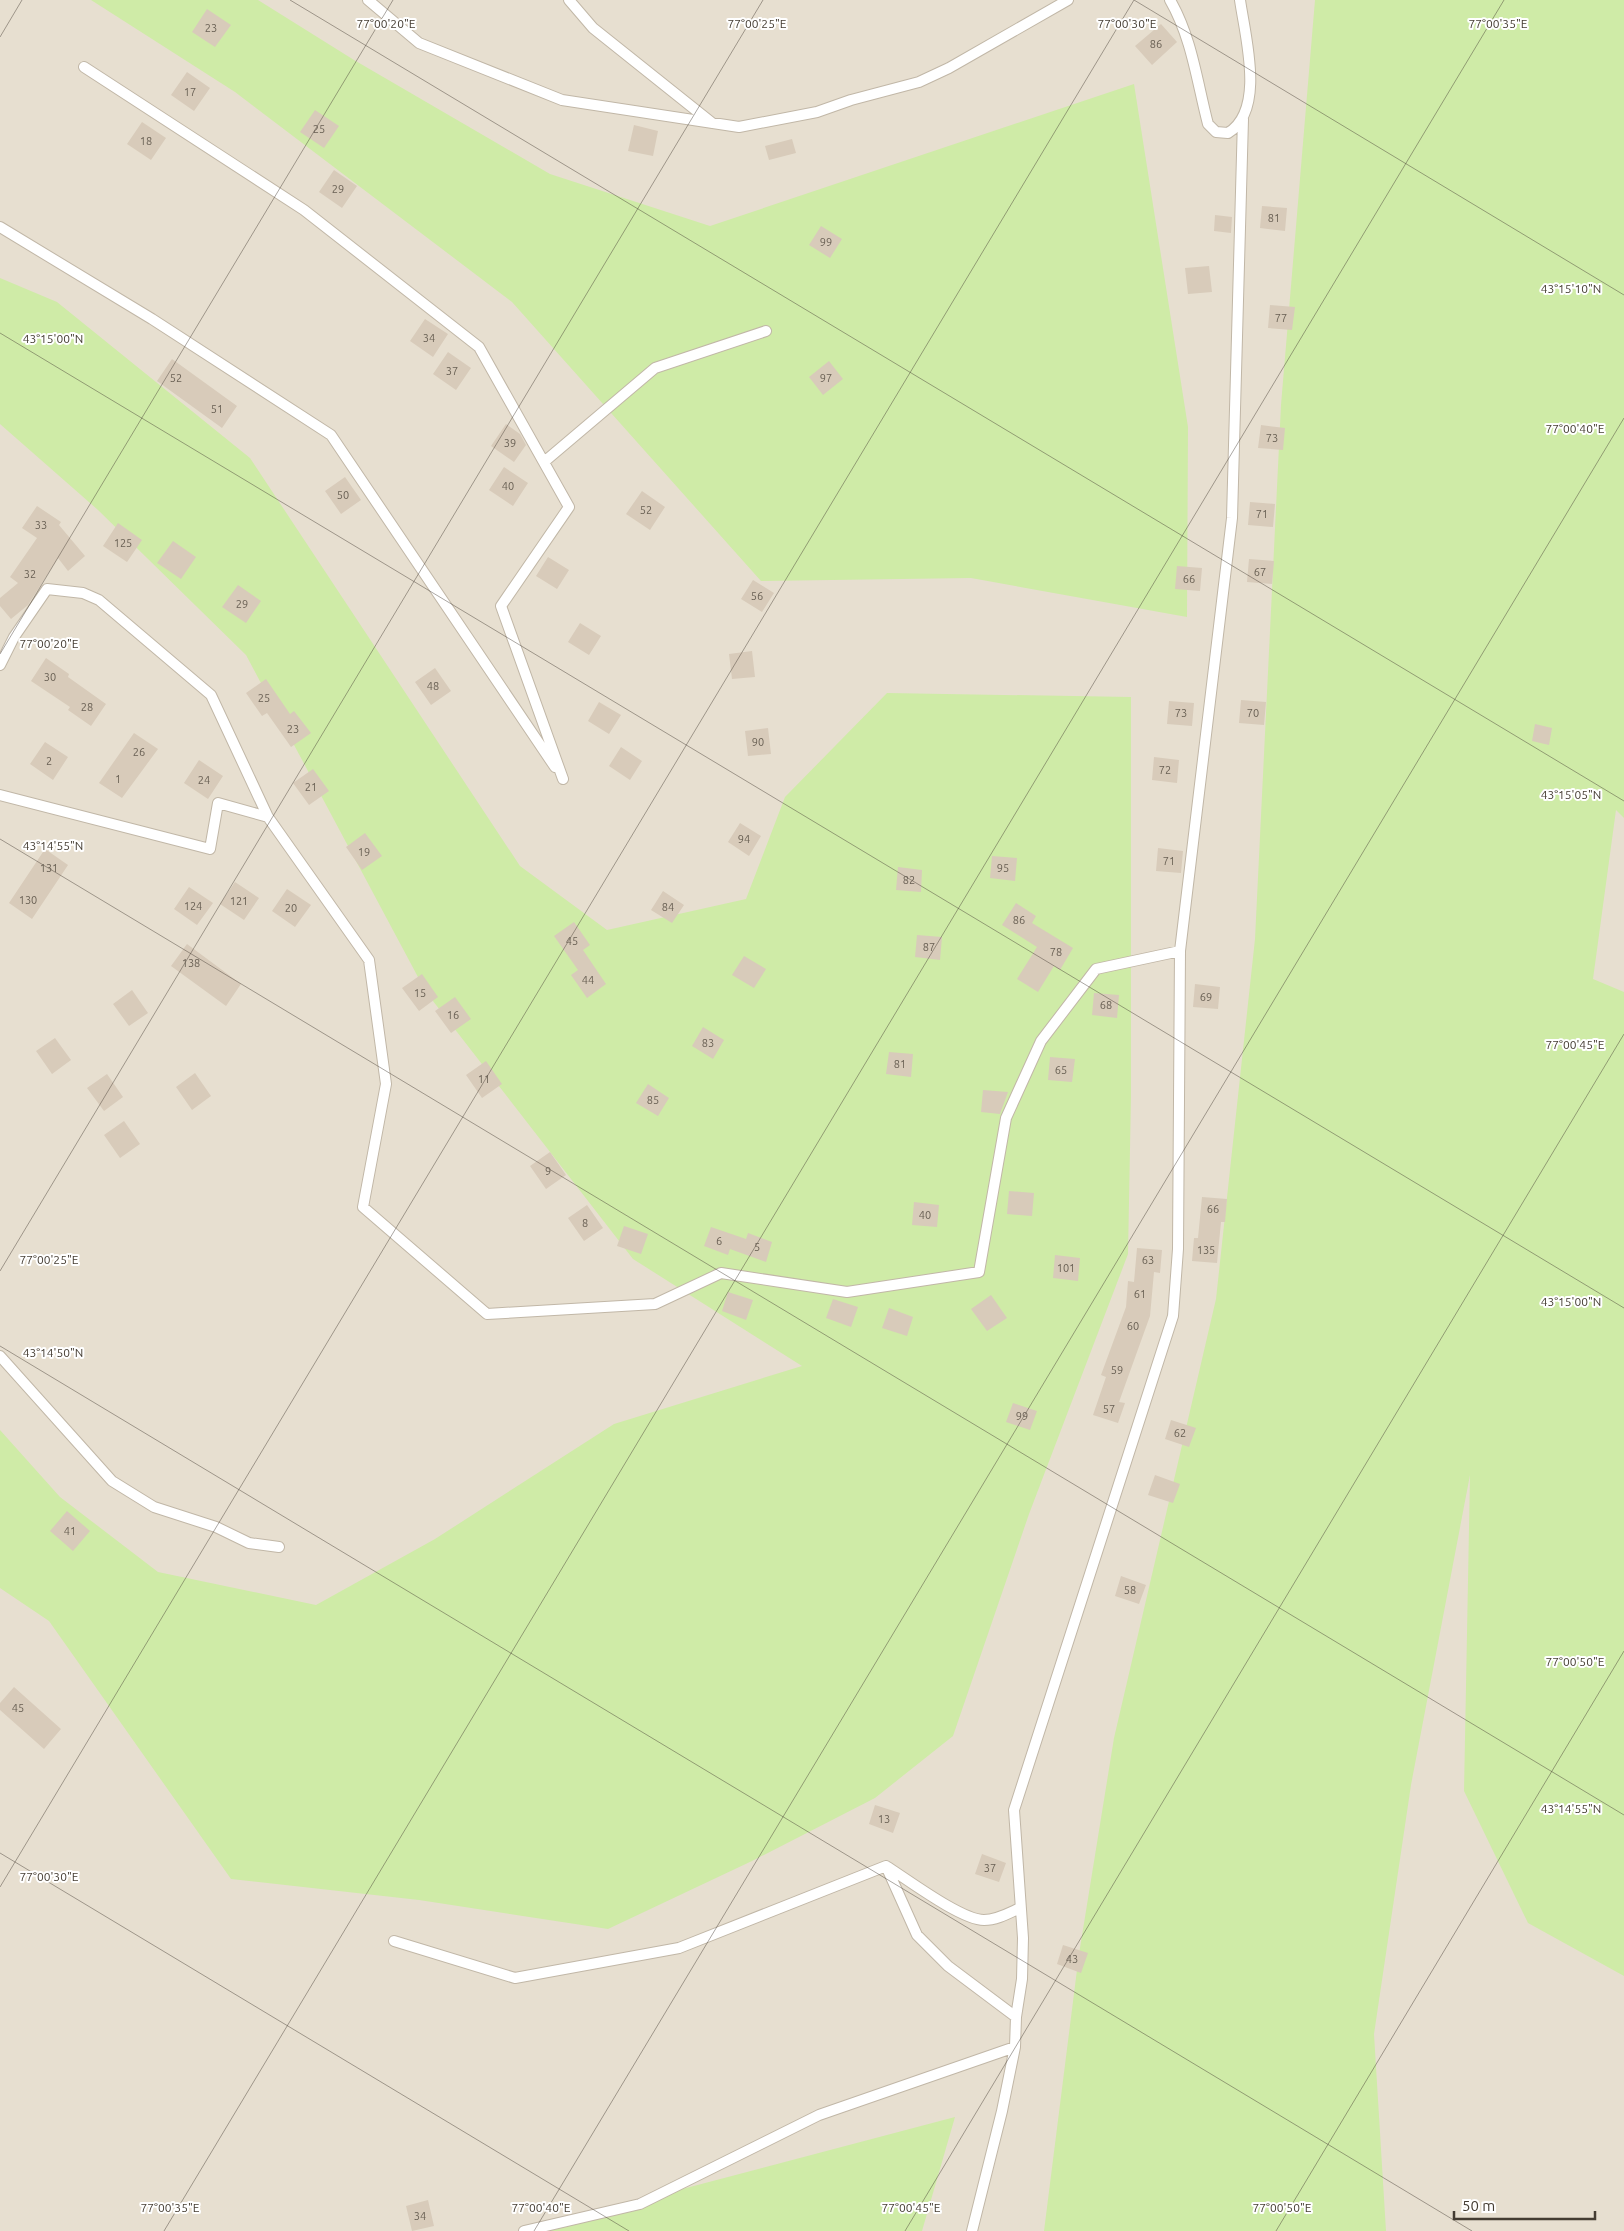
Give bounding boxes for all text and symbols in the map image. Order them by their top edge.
text: 77°00'20"E [357,17,416,30]
text: 77°00'25"E [728,17,787,30]
text: 77°00'30"E [1098,17,1157,30]
text: 77°00'35"E [1469,17,1528,30]
house number: 23 [205,22,217,34]
house number: 86 [1150,38,1162,50]
house number: 17 [184,86,196,98]
house number: 25 [313,123,325,135]
house number: 18 [140,135,152,147]
house number: 29 [332,183,344,195]
house number: 81 [1268,212,1280,224]
house number: 99 [820,236,832,248]
text: 43°15'10"N [1541,282,1601,295]
house number: 77 [1275,312,1287,324]
text: 43°15'00"N [23,332,83,345]
house number: 34 [423,332,435,344]
house number: 37 [446,365,458,377]
house number: 52 [170,372,182,384]
house number: 97 [820,372,832,384]
house number: 51 [211,403,223,415]
text: 77°00'40"E [1546,422,1605,435]
house number: 73 [1266,432,1278,444]
house number: 39 [504,437,516,449]
house number: 40 [502,480,514,492]
house number: 50 [337,489,349,501]
house number: 52 [640,504,652,516]
house number: 71 [1256,508,1268,520]
house number: 33 [35,519,47,531]
house number: 125 [114,537,132,549]
house number: 67 [1254,566,1266,578]
house number: 32 [24,568,36,580]
house number: 66 [1183,573,1195,585]
house number: 56 [751,590,763,602]
house number: 29 [236,598,248,610]
text: 77°00'20"E [20,637,79,650]
house number: 30 [44,671,56,683]
house number: 48 [427,680,439,692]
house number: 25 [258,692,270,704]
house number: 28 [81,701,93,713]
house number: 73 [1175,707,1187,719]
house number: 70 [1247,707,1259,719]
house number: 23 [287,723,299,735]
house number: 90 [752,736,764,748]
house number: 26 [133,746,145,758]
house number: 2 [46,755,52,767]
house number: 72 [1159,764,1171,776]
house number: 1 [115,773,121,785]
house number: 24 [198,774,210,786]
house number: 21 [305,781,317,793]
text: 43°15'05"N [1541,788,1601,801]
house number: 94 [738,833,750,845]
text: 43°14'55"N [23,839,83,852]
house number: 19 [358,846,370,858]
house number: 71 [1163,855,1175,867]
house number: 131 [40,862,58,874]
house number: 95 [997,862,1009,874]
house number: 82 [903,874,915,886]
house number: 130 [19,894,37,906]
house number: 121 [230,895,248,907]
house number: 124 [184,900,202,912]
house number: 84 [662,901,674,913]
house number: 20 [285,902,297,914]
house number: 86 [1013,914,1025,926]
house number: 45 [566,935,578,947]
house number: 87 [923,941,935,953]
house number: 78 [1050,946,1062,958]
house number: 138 [182,957,200,969]
house number: 44 [582,974,594,986]
house number: 15 [414,987,426,999]
house number: 69 [1200,991,1212,1003]
house number: 68 [1100,999,1112,1011]
house number: 16 [447,1009,459,1021]
house number: 83 [702,1037,714,1049]
text: 77°00'45"E [1546,1038,1605,1051]
house number: 81 [894,1058,906,1070]
house number: 65 [1055,1064,1067,1076]
house number: 11 [478,1073,490,1085]
house number: 85 [647,1094,659,1106]
house number: 9 [545,1165,551,1177]
house number: 66 [1207,1203,1219,1215]
house number: 40 [919,1209,931,1221]
house number: 8 [582,1217,588,1229]
house number: 6 [716,1235,722,1247]
house number: 5 [754,1241,760,1253]
house number: 135 [1197,1244,1215,1256]
text: 77°00'25"E [20,1253,79,1266]
house number: 63 [1142,1254,1154,1266]
house number: 101 [1057,1262,1075,1274]
house number: 61 [1134,1288,1146,1300]
text: 43°15'00"N [1541,1295,1601,1308]
house number: 60 [1127,1320,1139,1332]
text: 43°14'50"N [23,1346,83,1359]
house number: 59 [1111,1364,1123,1376]
house number: 57 [1103,1403,1115,1415]
house number: 99 [1016,1410,1028,1422]
house number: 62 [1174,1427,1186,1439]
house number: 41 [64,1525,76,1537]
house number: 58 [1124,1584,1136,1596]
text: 77°00'50"E [1546,1655,1605,1668]
house number: 45 [12,1702,24,1714]
text: 43°14'55"N [1541,1802,1601,1815]
house number: 13 [878,1813,890,1825]
house number: 37 [984,1862,996,1874]
text: 77°00'30"E [20,1870,79,1883]
house number: 43 [1066,1953,1078,1965]
scale bar [1454,2188,1595,2220]
text: 50 m [1462,2197,1495,2214]
text: 77°00'35"E [141,2201,200,2214]
text: 77°00'40"E [512,2201,571,2214]
text: 77°00'45"E [882,2201,941,2214]
text: 77°00'50"E [1253,2201,1312,2214]
house number: 34 [414,2210,426,2222]

